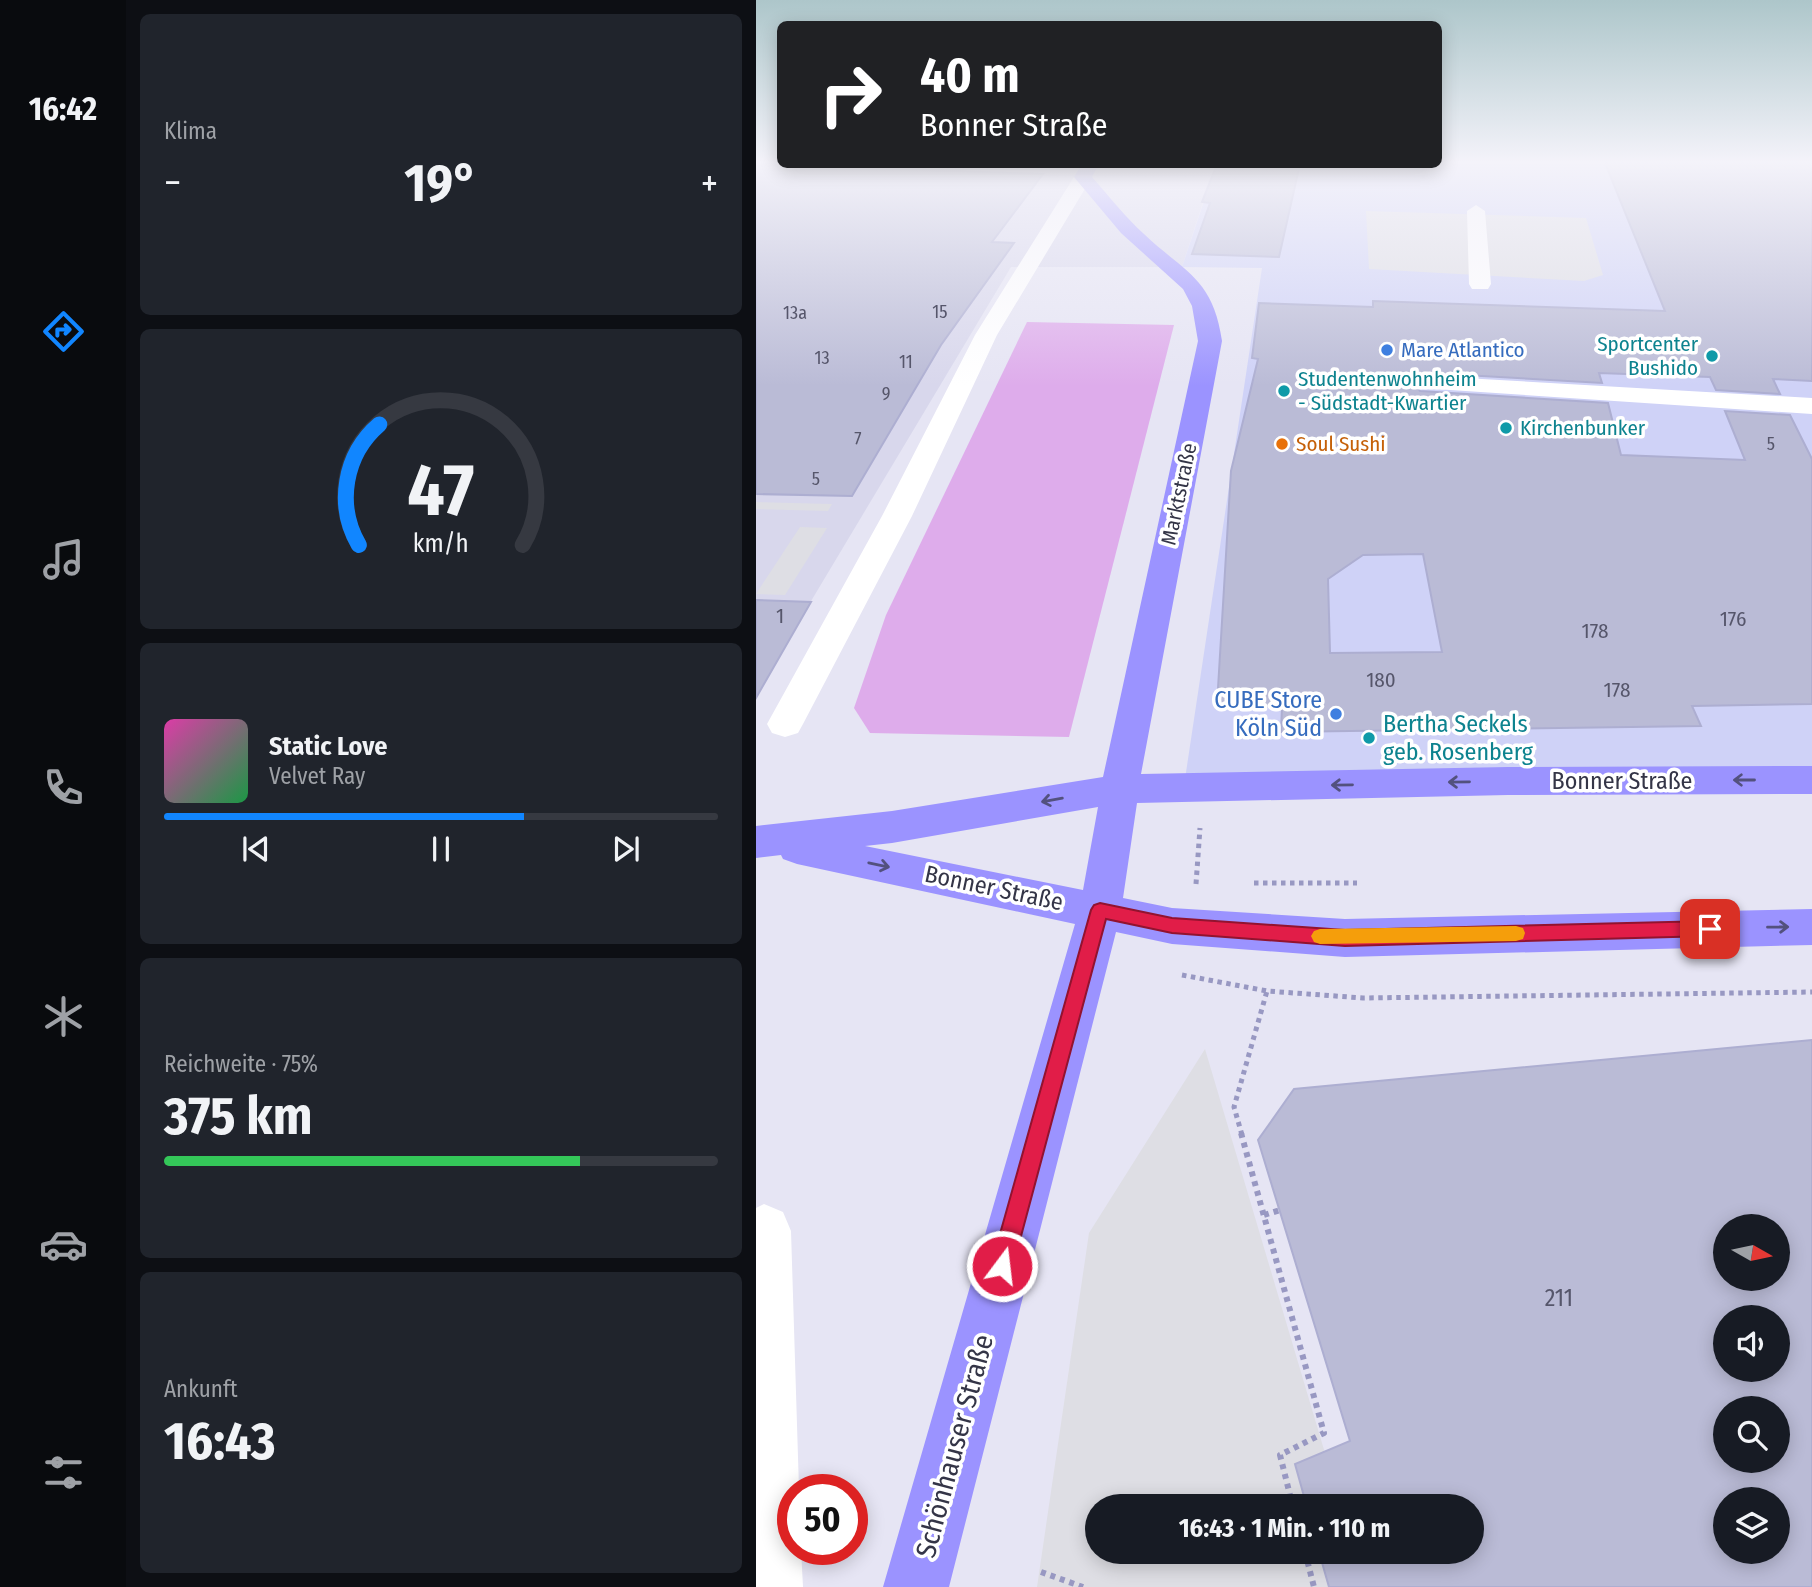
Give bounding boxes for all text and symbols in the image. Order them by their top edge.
text: 40 m [920,46,1020,105]
icon: right [805,49,896,140]
text: 16:42 [29,90,97,128]
text: Bonner Straße [920,106,1108,144]
text: Klima [164,117,217,145]
text: 19° [404,152,478,215]
text: − [164,160,181,206]
text: + [701,160,718,206]
house number: 15 [932,301,948,323]
house number: 13a [783,302,807,324]
icon: directions [39,307,88,356]
place label: Sportcenter Bushido [1597,331,1699,381]
place label: Mare Atlantico [1401,337,1525,363]
marker: Mare Atlantico [1379,342,1395,358]
house number: 13 [814,347,830,369]
marker: Sportcenter Bushido [1704,348,1720,364]
house number: 11 [899,351,913,373]
place label: Studentenwohnheim - Südstadt-Kwartier [1298,366,1477,416]
house number: 9 [882,383,890,405]
marker: Studentenwohnheim - Südstadt-Kwartier [1276,383,1292,399]
place label: Kirchenbunker [1520,415,1646,441]
marker: Kirchenbunker [1498,420,1514,436]
house number: 7 [854,428,862,450]
place label: Soul Sushi [1296,431,1386,457]
house number: 5 [1767,433,1775,455]
marker: Soul Sushi [1274,436,1290,452]
street label: Marktstraße [1156,441,1202,547]
text: 47 [408,447,474,534]
house number: 5 [812,468,820,490]
text: km/h [413,529,469,559]
icon: music [39,535,88,584]
house number: 1 [776,603,784,629]
house number: 176 [1720,606,1746,632]
house number: 178 [1582,618,1608,644]
house number: 180 [1366,667,1396,693]
house number: 178 [1604,677,1630,703]
place label: CUBE Store Köln Süd [1214,686,1322,742]
marker: CUBE Store Köln Süd [1328,706,1344,722]
place label: Bertha Seckels geb. Rosenberg [1383,710,1534,766]
marker: Bertha Seckels geb. Rosenberg [1361,730,1377,746]
text: Static Love [269,731,387,762]
text: Velvet Ray [269,762,365,790]
icon: phone [39,763,88,812]
street label: Bonner Straße [1552,767,1692,795]
one-way arrow [1733,773,1756,787]
one-way arrow [1448,776,1471,789]
one-way arrow [1330,778,1353,792]
one-way arrow [1041,794,1064,807]
icon: previous [237,830,275,868]
icon: pause [422,830,460,868]
icon: next [607,830,645,868]
one-way arrow [867,858,890,872]
street label: Bonner Straße [922,860,1066,916]
pin [1680,899,1740,959]
icon: arrive [1691,910,1729,948]
one-way arrow [1767,920,1790,934]
icon: climate [39,992,88,1041]
text: Reichweite · 75% [164,1050,318,1078]
text: 375 km [164,1085,312,1148]
north arrow [1713,1214,1790,1292]
map controls [1713,1214,1790,1564]
icon: car [39,1220,88,1269]
position arrow [965,1229,1039,1303]
house number: 211 [1545,1284,1573,1312]
button: sound [1713,1305,1790,1382]
street label: Schönhauser Straße [909,1331,1000,1561]
text: Ankunft [164,1375,238,1403]
button: search [1713,1396,1790,1473]
text: 16:43 [164,1410,276,1473]
icon: filters [39,1448,88,1497]
speed limit sign: 50 [777,1474,868,1565]
button: layers [1713,1487,1790,1564]
text: 16:43 · 1 Min. · 110 m [1179,1513,1390,1544]

